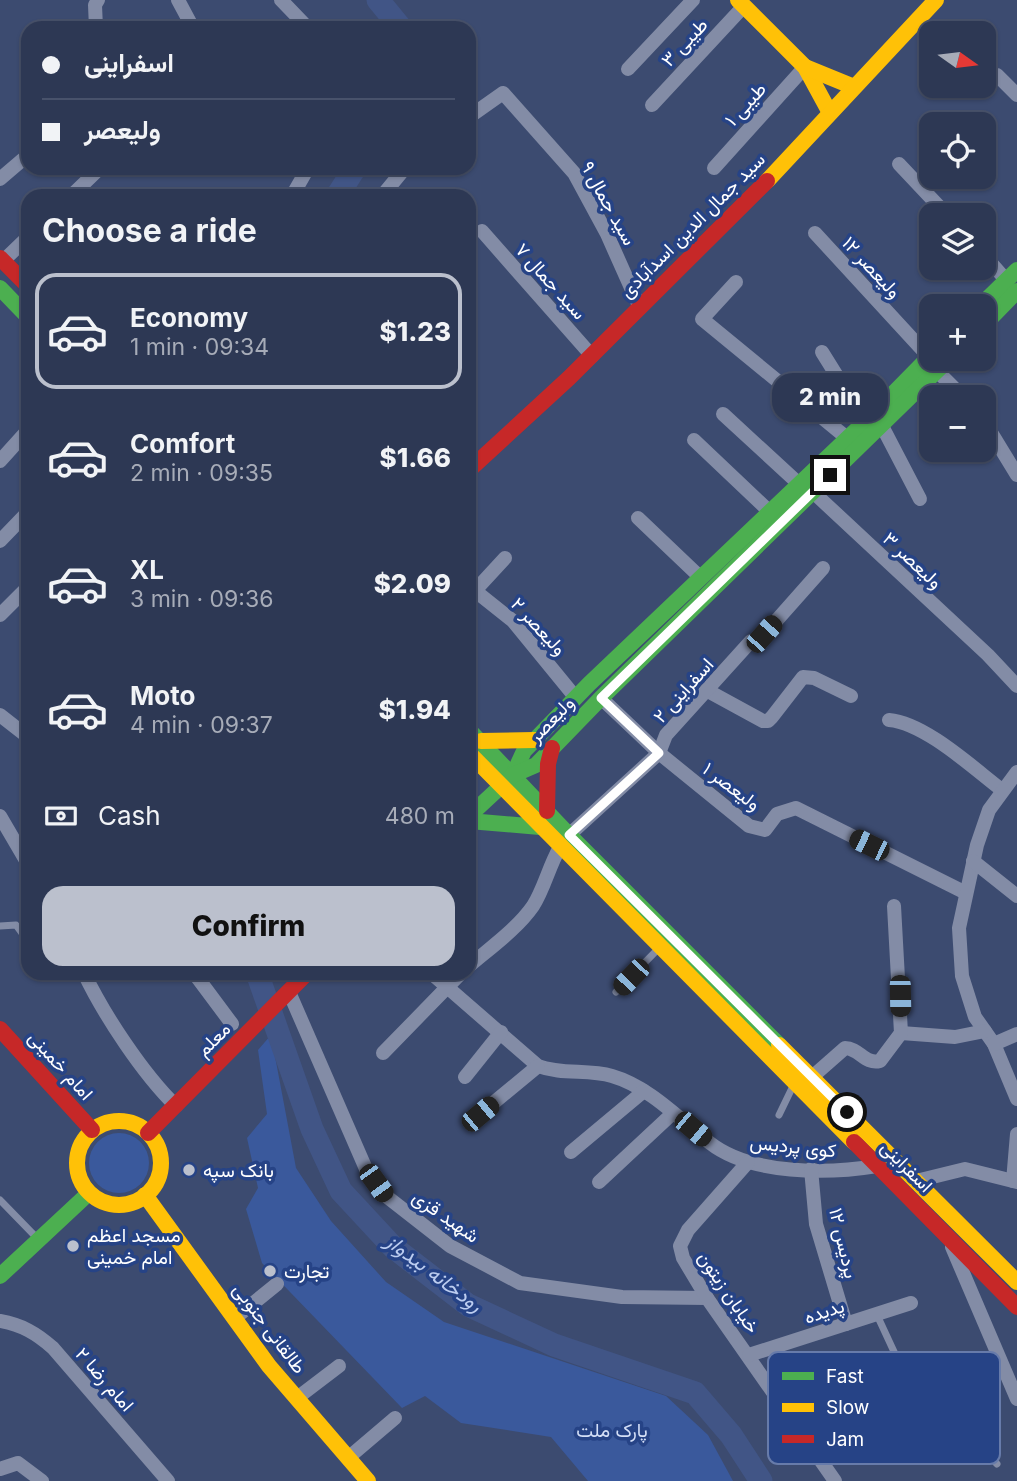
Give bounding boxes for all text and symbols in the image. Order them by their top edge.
street label: طیبی ۳ [656,13,712,71]
north arrow [919,21,996,98]
map controls [919,21,996,462]
text: اسفراینی [84,47,174,78]
street label: طیبی ۱ [720,78,771,131]
button: locate [919,112,996,189]
text: ولیعصر [84,114,161,145]
street label: سید جمال الدین اسدآبادی [615,148,770,303]
street label: سید جمال ۹ [576,157,641,249]
button: layers [919,203,996,280]
text: Choose a ride [42,211,257,250]
street label: ولیعصر ۱۲ [837,232,906,303]
street label: سید جمال ۷ [510,238,591,324]
button: + [919,294,996,371]
icon: car [46,300,109,363]
text: Economy [130,302,248,333]
text: $1.23 [380,316,451,347]
text: 1 min · 09:34 [130,333,269,361]
callout: 2 min [772,374,888,422]
text: 2 min [799,383,861,411]
button: − [919,385,996,462]
icon: car [46,426,109,489]
text: Comfort [130,428,235,459]
text: $1.66 [380,442,451,473]
text: 2 min · 09:35 [130,459,273,487]
route end [814,459,846,491]
street label: ولیعصر ۳ [878,527,947,594]
icon: car [46,552,109,615]
text: XL [130,554,164,585]
text: $2.09 [374,568,451,599]
text: 3 min · 09:36 [130,585,273,613]
street label: ولیعصر ۲ [506,593,571,660]
car [743,611,786,657]
street label: اسفراینی ۲ [648,653,718,727]
icon: car [46,678,109,741]
text: Moto [130,680,195,711]
street label: ولیعصر [523,691,579,748]
text: $1.94 [378,694,451,725]
text: 4 min · 09:37 [130,711,273,739]
street label: ولیعصر ۱ [698,757,765,815]
icon: cash [42,797,80,835]
text: Cash [98,800,161,831]
text: 480 m [385,802,455,830]
car [846,826,893,864]
button: Confirm [42,886,455,966]
car [609,955,654,999]
car [890,975,911,1017]
street label: معلم [191,1017,236,1062]
street label: امام خمینی [23,1026,98,1105]
car [458,1092,503,1136]
route start [831,1096,863,1128]
car [671,1107,716,1151]
street label: کوی پردیس [748,1131,837,1164]
street label: اسفراینی [876,1136,937,1197]
place label: بانک سپه [203,1159,274,1184]
car [356,1160,397,1206]
marker: بانک سپه [181,1162,197,1178]
street label: شهید قزی [408,1185,484,1248]
street label: پردیس ۱۲ [822,1206,863,1281]
place label: مسجد اعظم امام خمینی [87,1224,181,1270]
water label: رودخانه بیدواز [379,1227,488,1318]
marker: مسجد اعظم امام خمینی [65,1238,81,1254]
street label: خیابان زیتون [693,1247,764,1338]
place label: تجارت [284,1260,330,1283]
marker: تجارت [262,1263,278,1279]
street label: طالقانی جنوبی [228,1278,311,1378]
street label: پدیده [801,1294,848,1331]
street label: امام رضا ۲ [70,1343,139,1417]
legend [768,1352,1000,1464]
text: Fast [826,1365,864,1388]
text: Slow [826,1396,869,1419]
park label: پارک ملت [576,1419,648,1444]
text: Jam [826,1428,864,1451]

